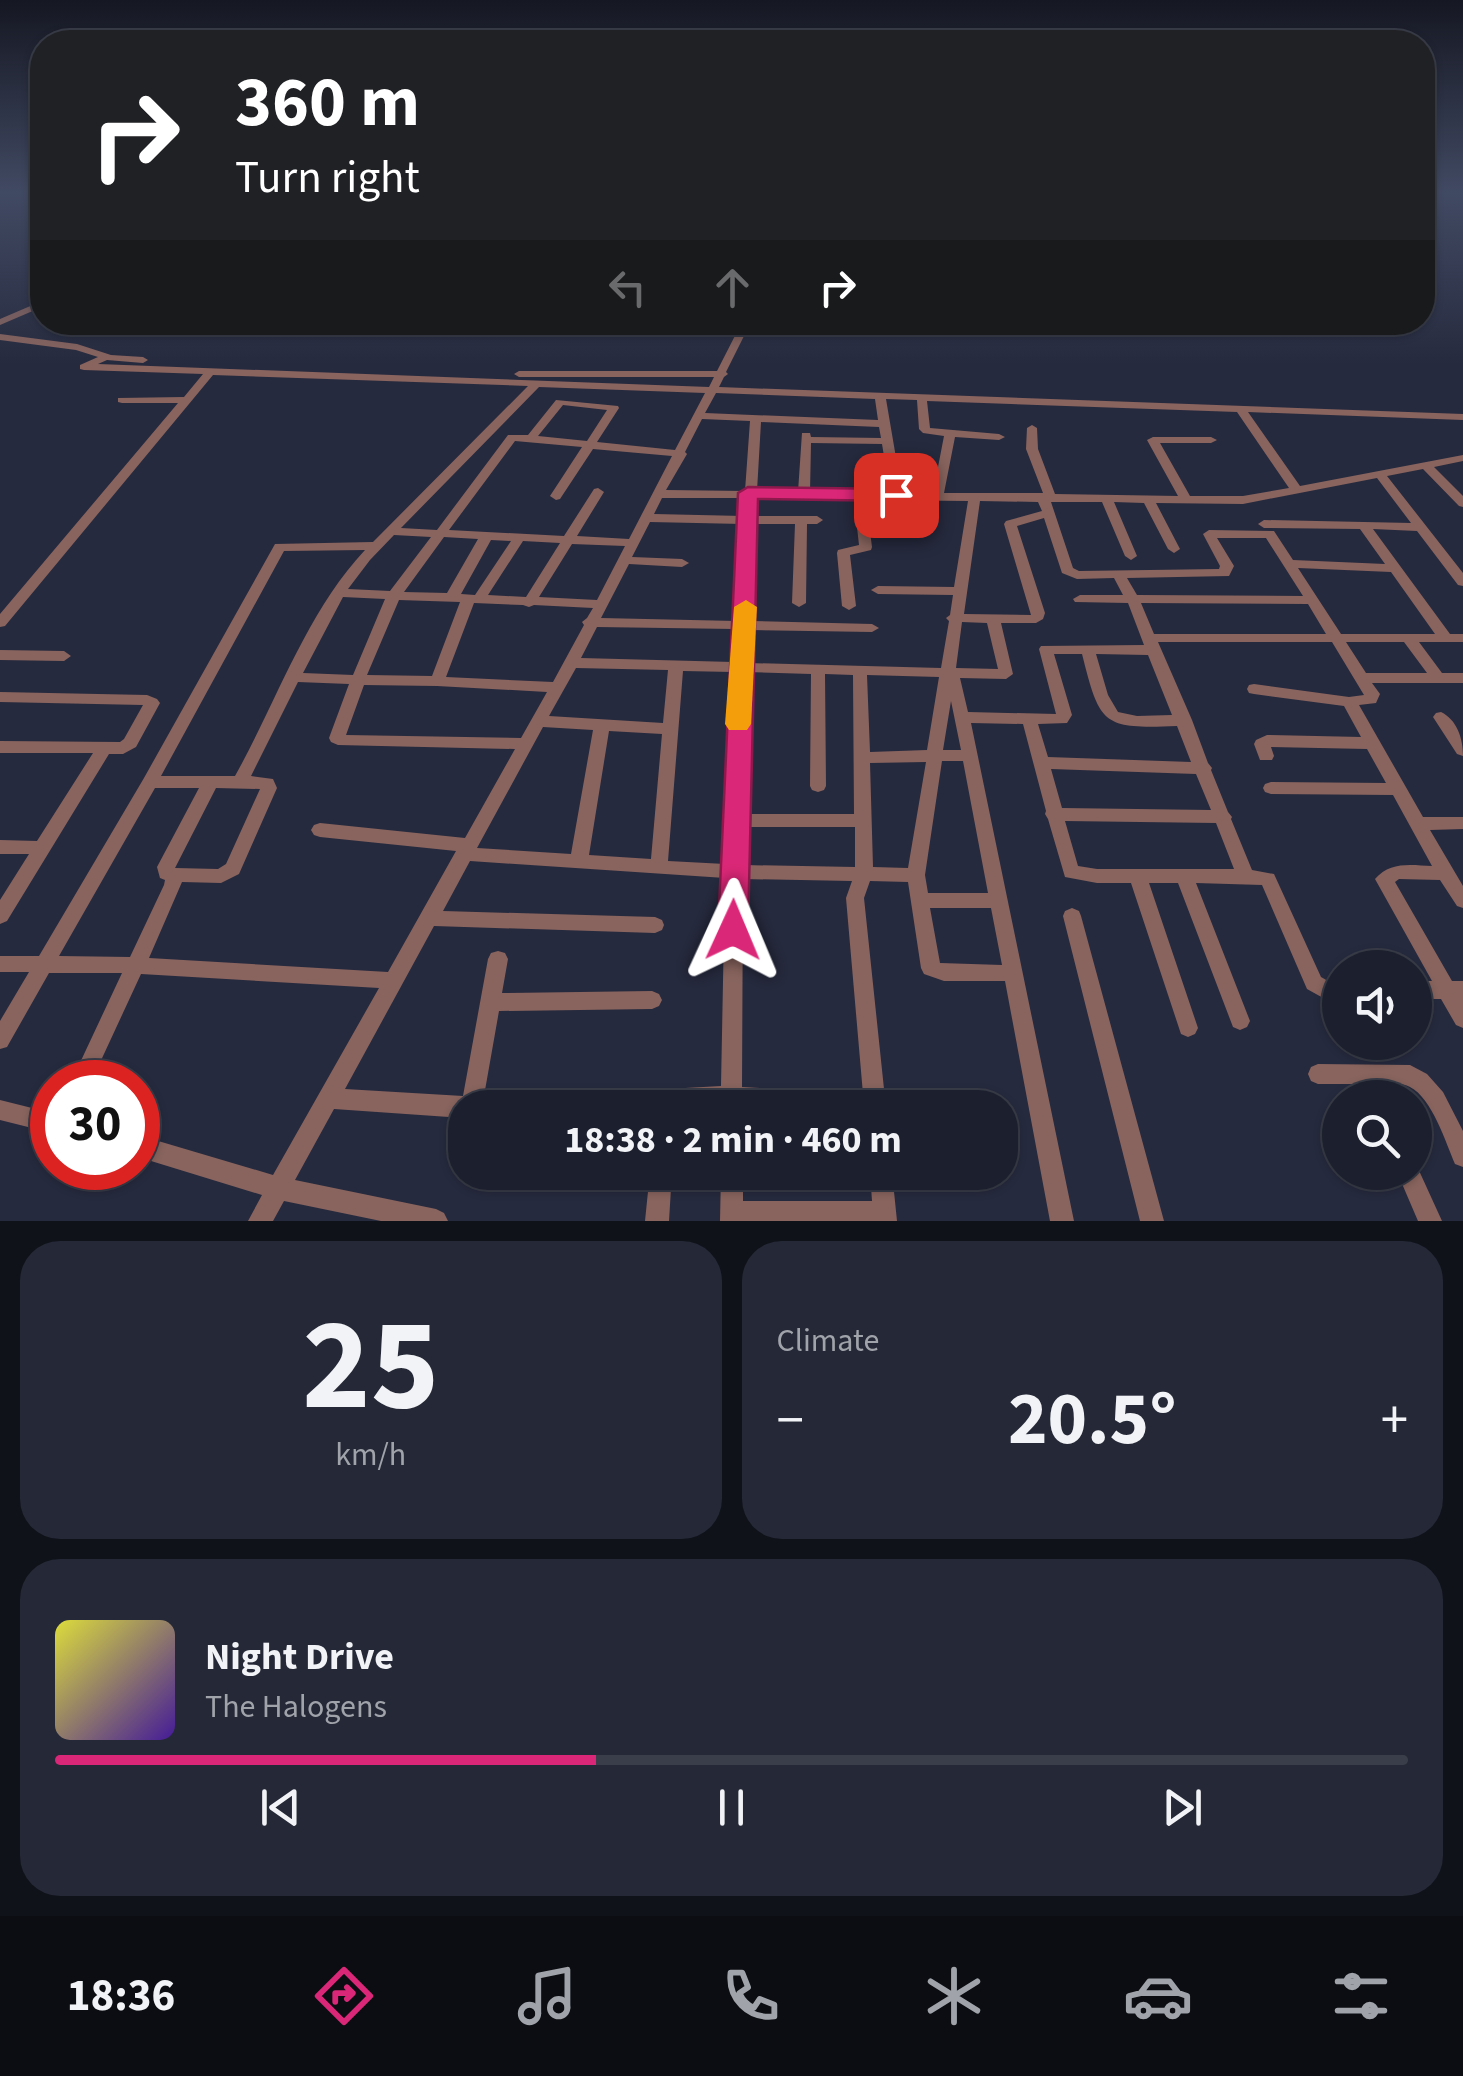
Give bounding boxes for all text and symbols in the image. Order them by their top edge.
text: 360 m [235,53,420,153]
icon: right [70,70,200,200]
text: Turn right [235,146,420,210]
icon: left [600,260,655,315]
icon: ahead [705,260,760,315]
icon: right [810,260,865,315]
pin [854,453,939,538]
icon: arrive [869,468,924,523]
position arrow [681,878,785,982]
map controls [1322,950,1432,1190]
button: sound [1322,950,1432,1060]
speed limit sign: 30 [30,1060,160,1190]
button: search [1322,1080,1432,1190]
text: 18:38 · 2 min · 460 m [564,1113,902,1167]
text: 25 [302,1274,439,1459]
text: Climate [777,1318,879,1364]
text: 20.5° [1008,1366,1177,1473]
text: − [777,1382,804,1460]
text: + [1381,1382,1408,1460]
text: km/h [335,1432,406,1478]
text: Night Drive [205,1630,394,1684]
text: The Halogens [205,1684,387,1730]
icon: previous [253,1780,308,1835]
icon: pause [704,1780,759,1835]
icon: next [1155,1780,1210,1835]
icon: directions [309,1961,379,2031]
icon: music [512,1961,582,2031]
icon: phone [716,1961,786,2031]
icon: climate [919,1961,989,2031]
icon: car [1123,1961,1193,2031]
icon: filters [1326,1961,1396,2031]
text: 18:36 [67,1964,175,2028]

